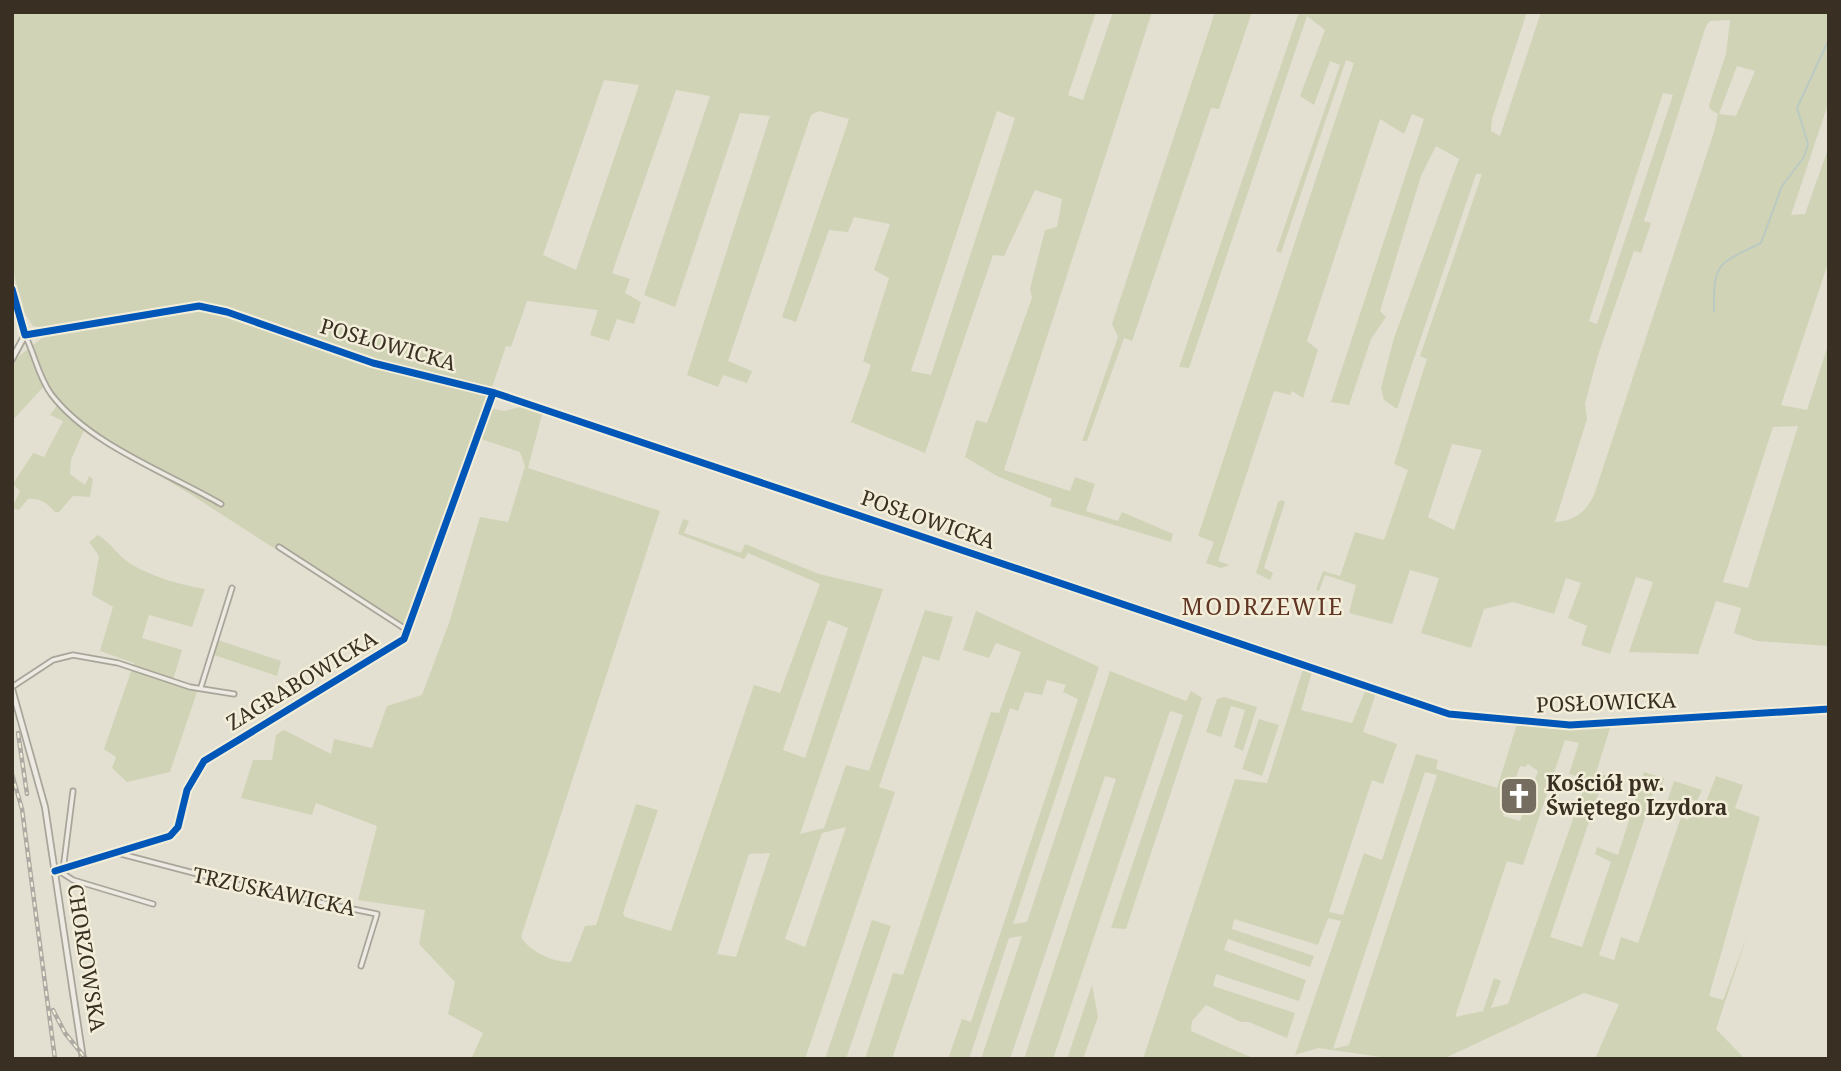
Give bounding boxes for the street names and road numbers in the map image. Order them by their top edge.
street label: POSŁOWICKA [317,311,460,377]
street label: POSŁOWICKA [858,483,999,555]
street label: ZAGRABOWICKA [221,624,382,736]
street label: POSŁOWICKA [1536,686,1677,718]
street label: TRZUSKAWICKA [190,860,358,922]
street label: CHORZOWSKA [61,882,113,1034]

